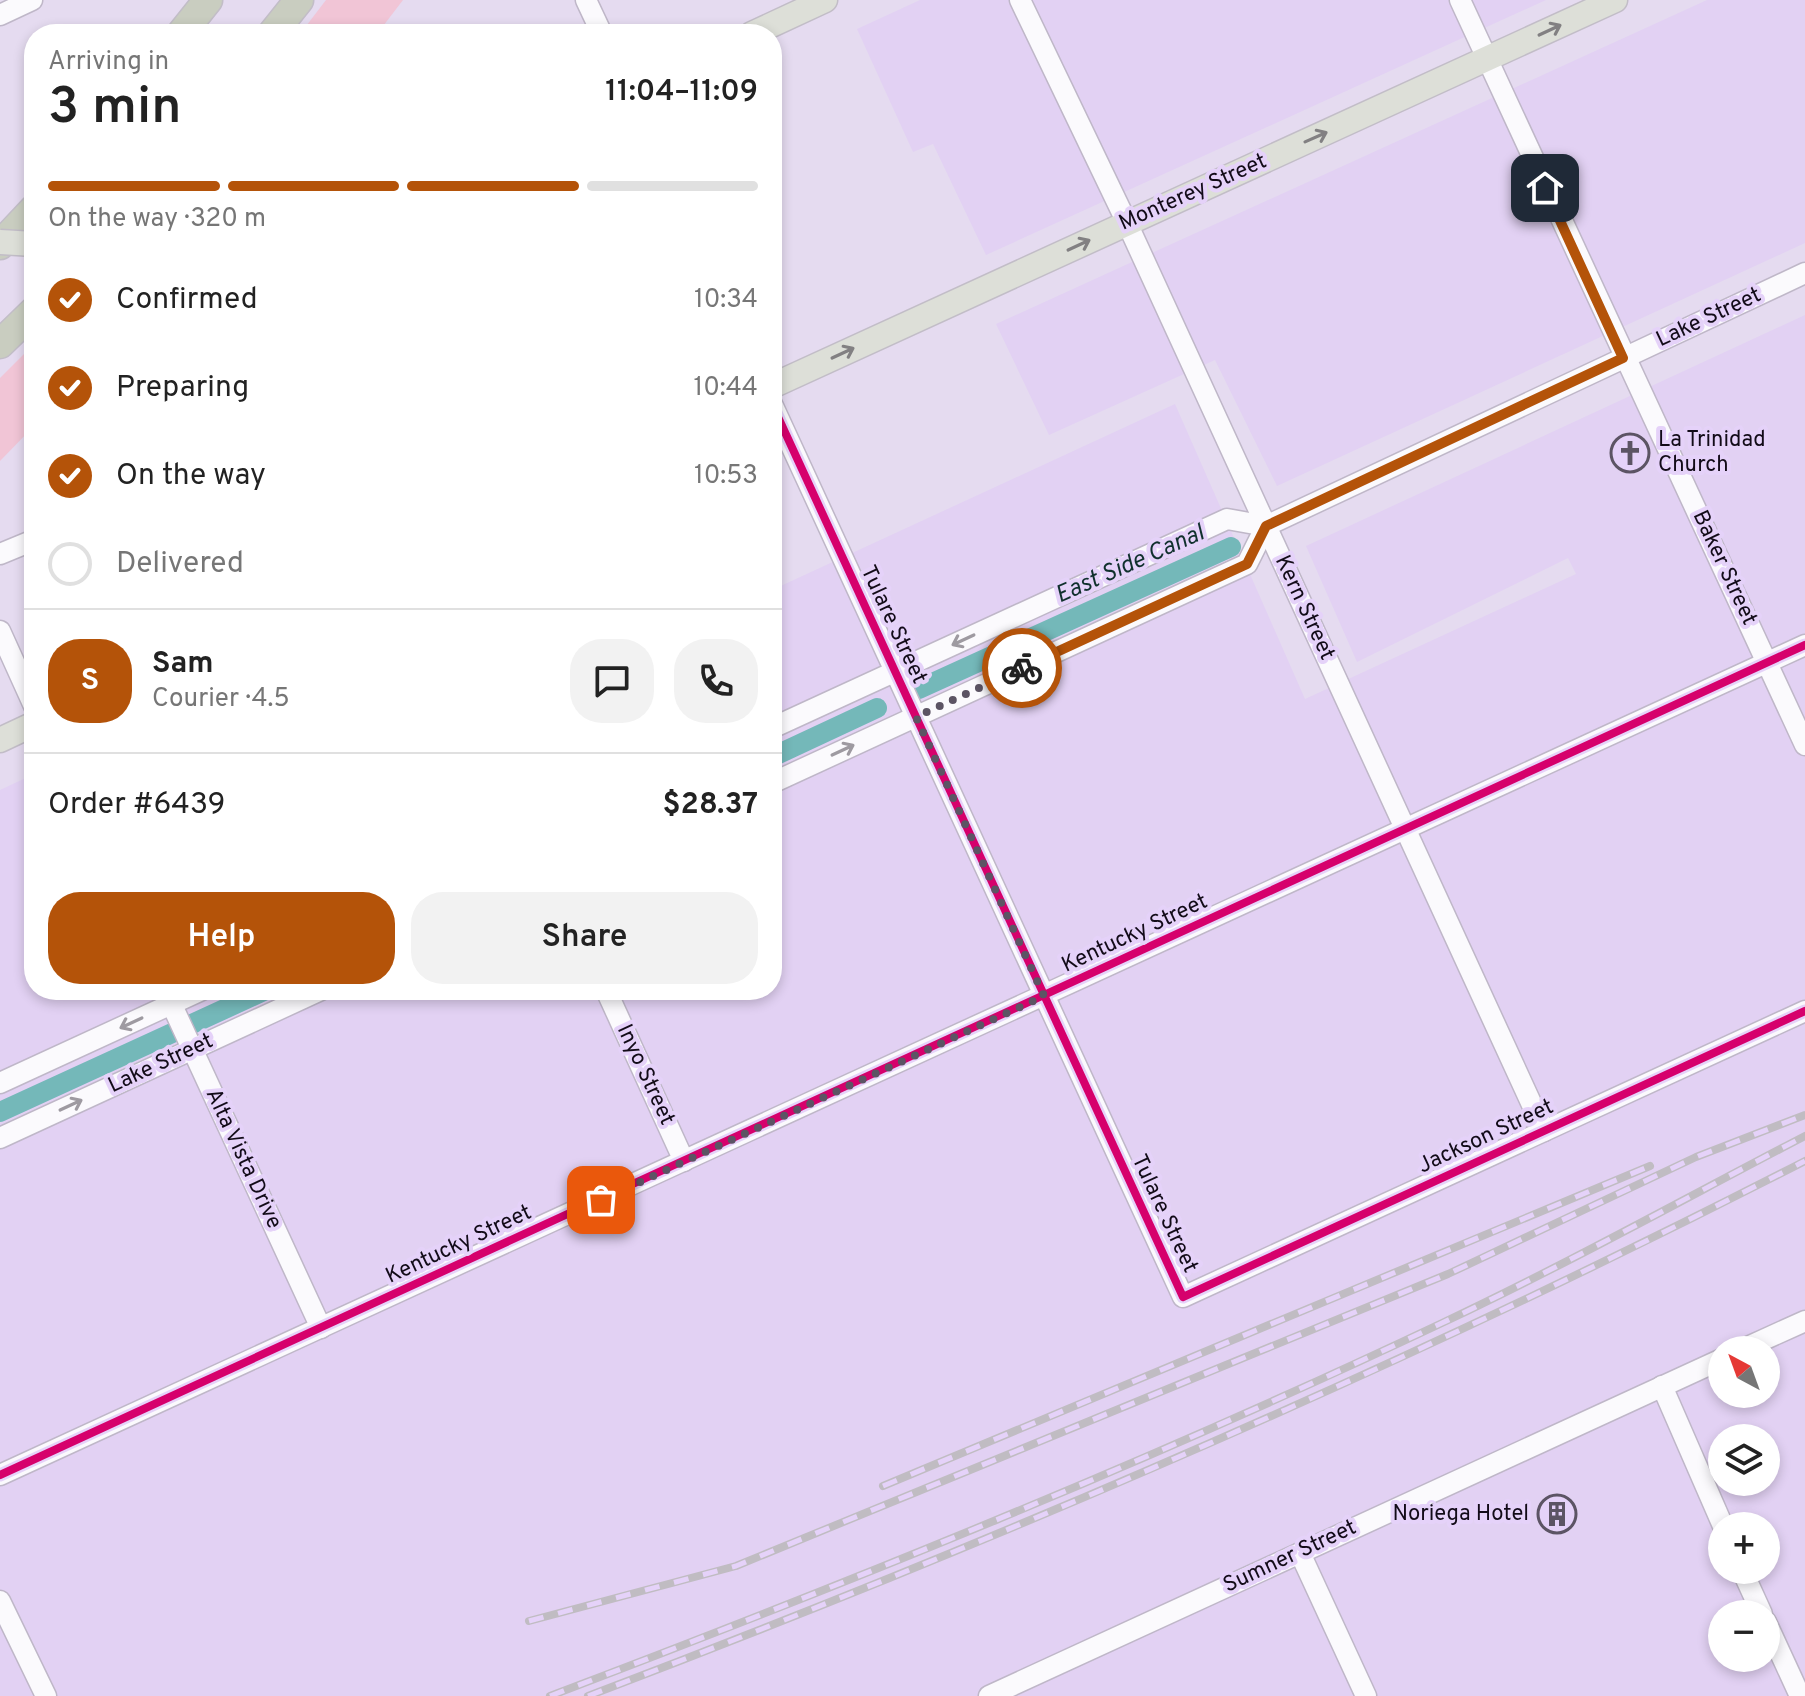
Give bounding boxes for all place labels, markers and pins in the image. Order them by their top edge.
pin [1511,154,1579,222]
place label: La Trinidad Church [1658,427,1766,479]
church icon: La Trinidad Church [1609,432,1651,474]
pin [567,1166,635,1234]
building icon: Noriega Hotel [1536,1493,1578,1535]
place label: Noriega Hotel [1392,1501,1529,1528]

